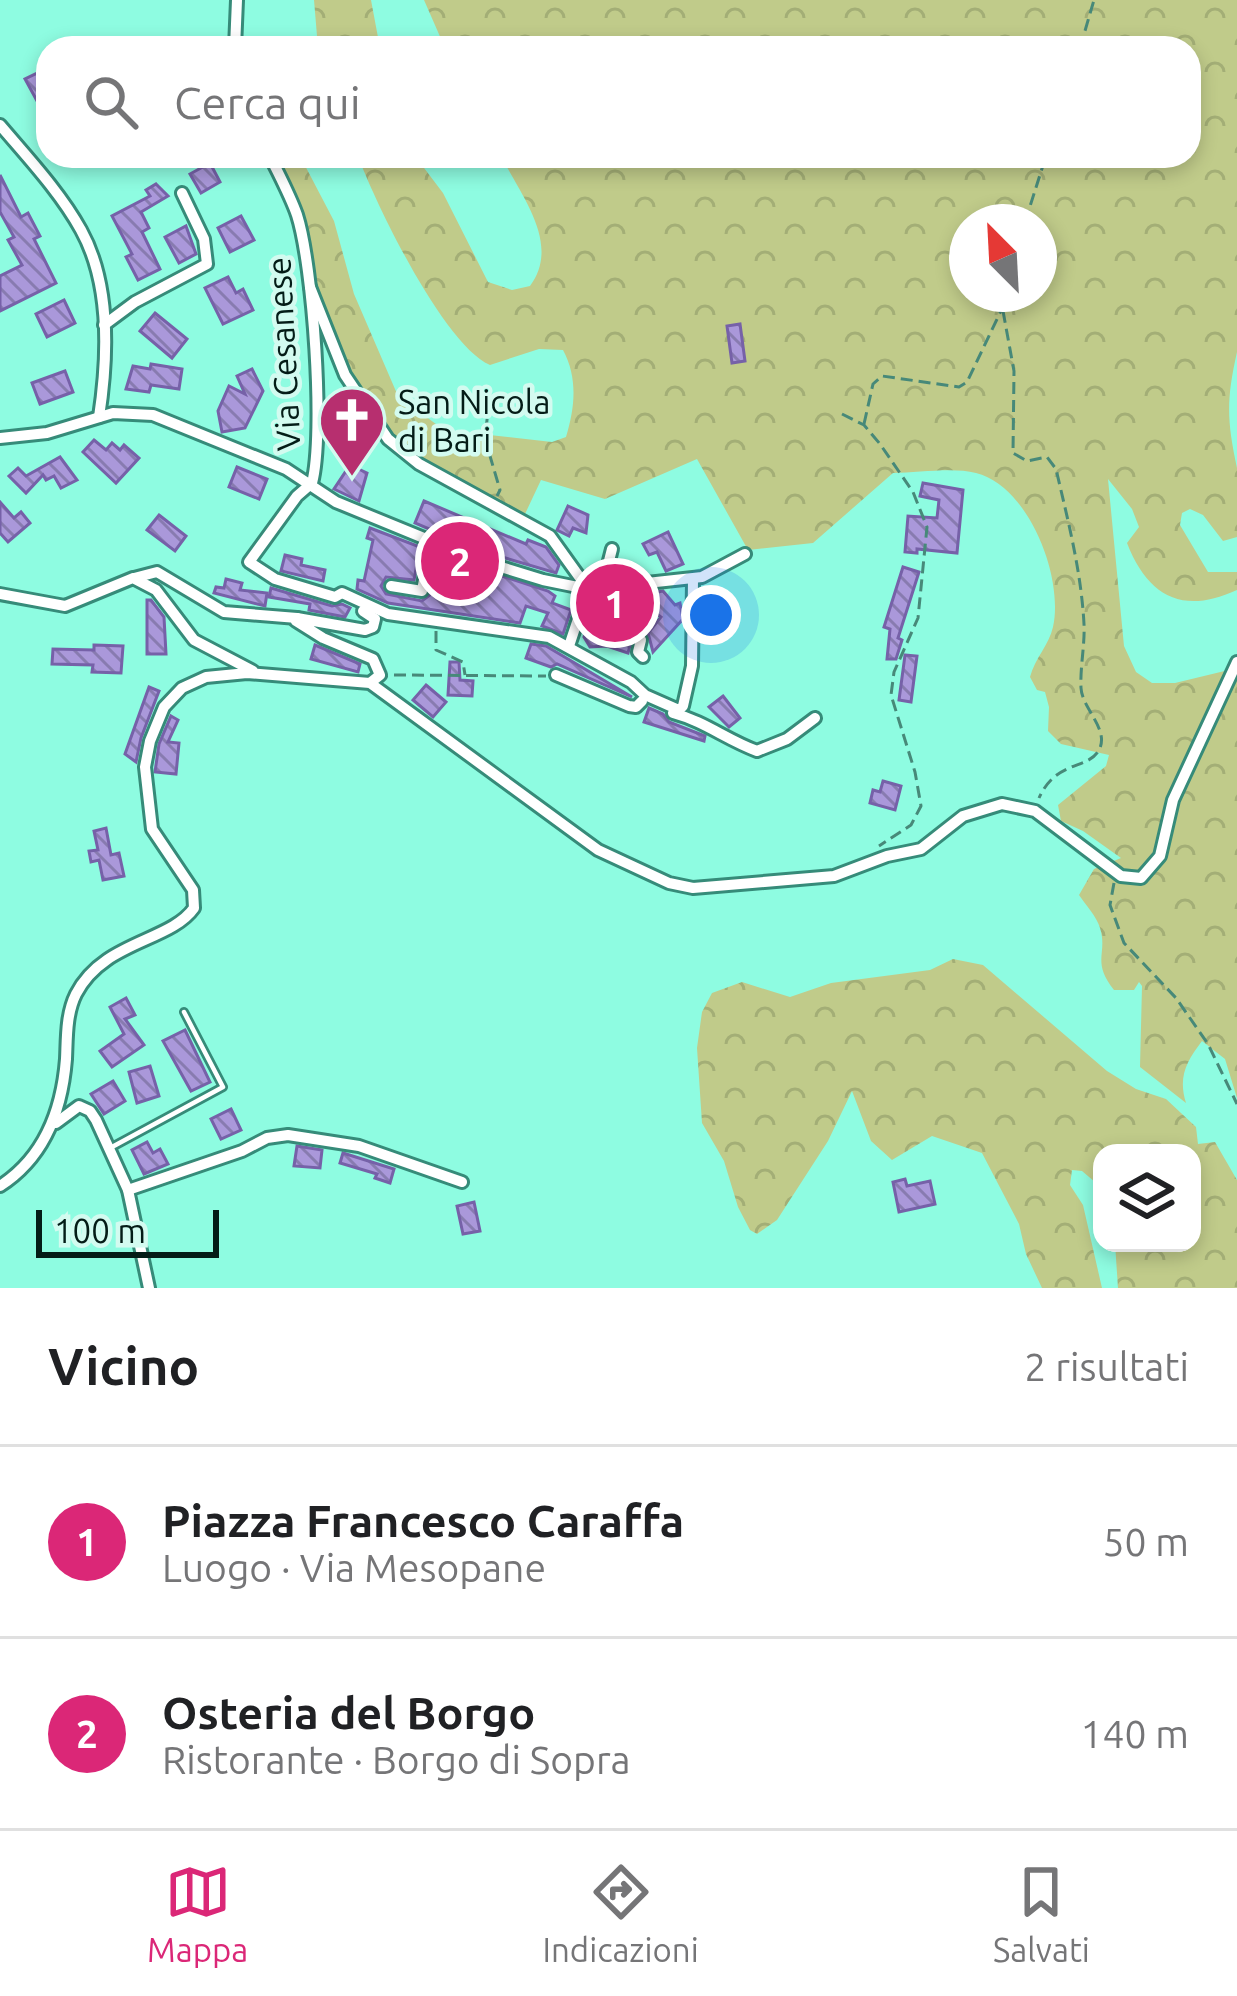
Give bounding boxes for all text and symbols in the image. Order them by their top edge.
search box [36,36,1201,168]
icon: search [78,69,144,135]
text: Cerca qui [174,77,361,128]
north arrow [949,204,1057,312]
street label: Via Cesanese [259,256,307,452]
place label: San Nicola di Bari [398,383,551,458]
church icon: San Nicola di Bari [317,385,387,479]
pin: 2 [421,516,499,606]
pin: 1 [576,558,654,648]
your location [681,585,741,645]
map controls [1093,1144,1201,1252]
button: layers [1093,1144,1201,1252]
scale bar [36,1204,219,1257]
text: 100 m [54,1212,146,1249]
text: Vicino [48,1337,199,1395]
text: 2 risultati [1024,1345,1189,1388]
text: Piazza Francesco Caraffa [162,1495,684,1546]
text: 1 [76,1520,98,1563]
text: 50 m [1102,1520,1189,1563]
text: Luogo · Via Mesopane [162,1546,546,1589]
text: Osteria del Borgo [162,1687,535,1738]
text: 2 [76,1712,98,1755]
text: 140 m [1080,1712,1189,1755]
text: Ristorante · Borgo di Sopra [162,1738,631,1781]
tab: Mappa [147,1859,248,1968]
tab: Indicazioni [543,1859,699,1968]
tab: Salvati [993,1859,1090,1968]

